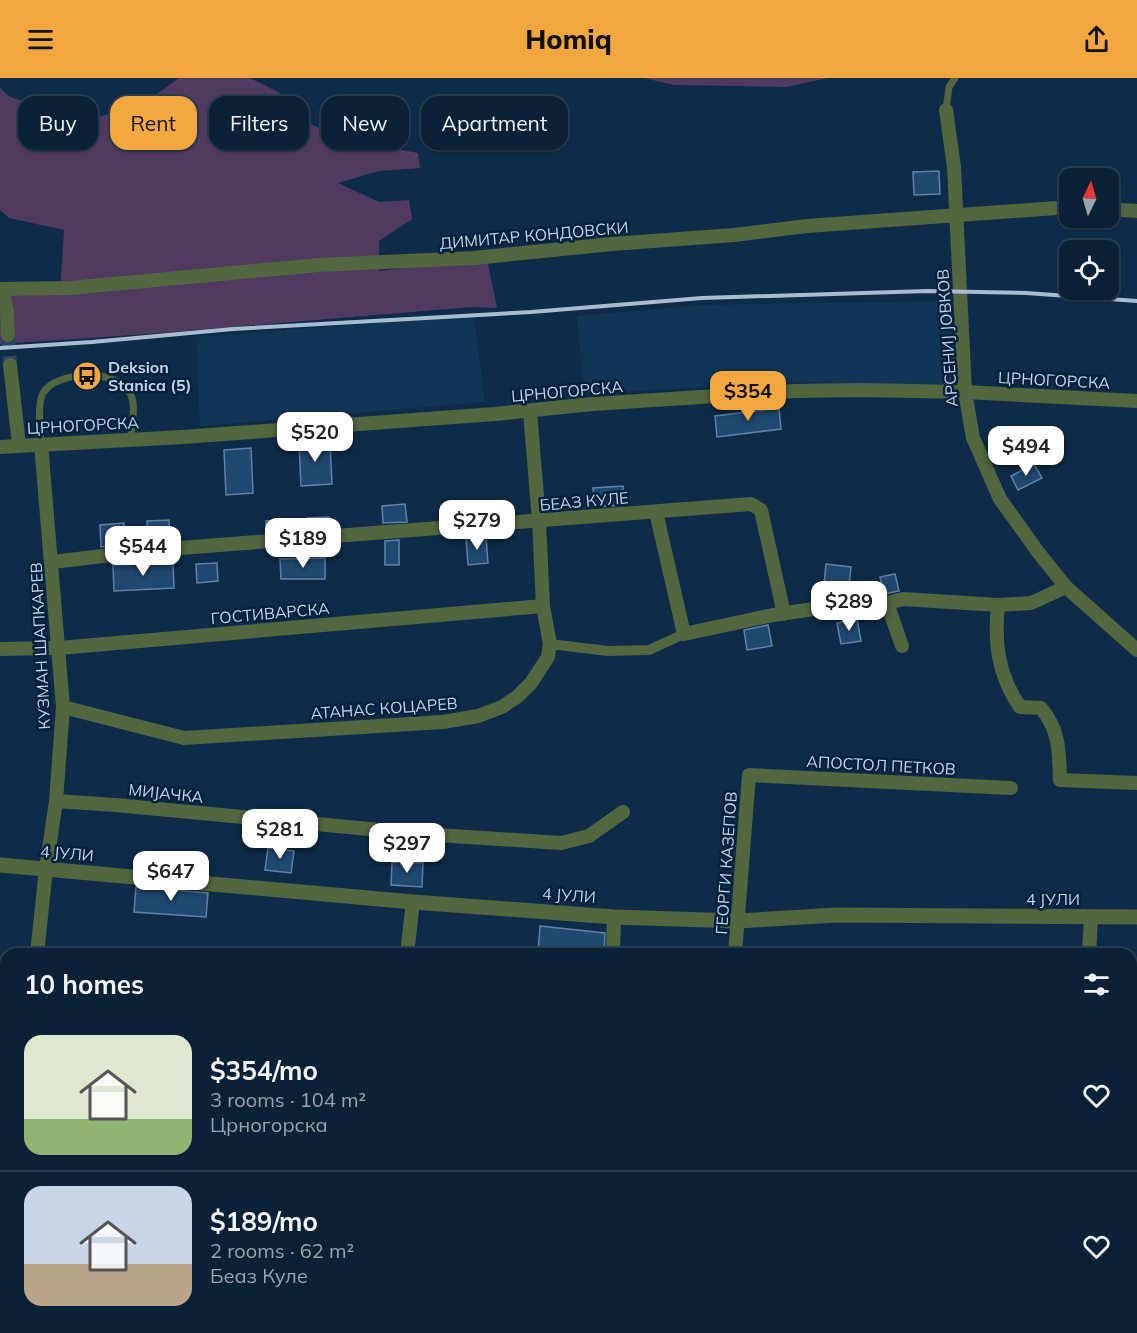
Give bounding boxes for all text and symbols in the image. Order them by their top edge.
text: Homiq [525,22,612,56]
icon: menu [24,23,57,56]
icon: share [1080,23,1113,56]
chip: Buy [18,96,98,150]
chip: Rent [110,96,197,150]
chip: Filters [209,96,309,150]
chip: New [321,96,409,150]
chip: Apartment [421,96,568,150]
north arrow [1059,168,1119,228]
map controls [1059,168,1119,300]
street label: ДИМИТАР КОНДОВСКИ [439,217,629,253]
button: locate [1059,240,1119,300]
street label: АРСЕНИЈ ЈОВКОВ [932,268,962,408]
place label: Deksion Stanica (5) [108,357,191,395]
bus stop icon: Deksion Stanica (5) [71,360,103,392]
street label: ЦРНОГОРСКА [997,367,1111,393]
pin: $354 [712,371,784,422]
street label: ЦРНОГОРСКА [510,376,624,406]
text: $354 [724,378,772,403]
street label: ЦРНОГОРСКА [26,412,140,438]
pin: $520 [279,412,351,463]
text: $520 [291,419,339,444]
pin: $494 [990,426,1062,477]
text: $494 [1002,433,1050,458]
street label: БЕАЗ КУЛЕ [539,487,629,515]
pin: $279 [441,500,513,551]
text: $279 [453,507,501,532]
pin: $189 [267,518,339,569]
text: $189 [279,525,327,550]
pin: $544 [107,526,179,577]
text: $544 [119,533,167,558]
street label: КУЗМАН ШАПКАРЕВ [26,562,54,730]
pin: $289 [813,581,885,632]
text: $289 [825,588,873,613]
street label: ГОСТИВАРСКА [210,598,330,628]
street label: АТАНАС КОЦАРЕВ [310,693,458,723]
street label: АПОСТОЛ ПЕТКОВ [806,751,956,779]
street label: МИЈАЧКА [128,779,205,807]
street label: ГЕОРГИ КАЗЕПОВ [711,791,741,935]
pin: $281 [244,809,316,860]
text: $281 [256,816,304,841]
pin: $297 [371,823,443,874]
text: $297 [383,830,431,855]
street label: 4 ЈУЛИ [39,841,95,865]
pin: $647 [135,851,207,902]
text: $647 [147,858,195,883]
street label: 4 ЈУЛИ [541,883,597,907]
street label: 4 ЈУЛИ [1026,889,1080,909]
text: 10 homes [24,968,144,1001]
icon: filters [1080,968,1113,1001]
text: $354/mo [210,1054,318,1087]
icon: home [72,1059,144,1131]
icon: heart [1080,1079,1113,1112]
text: 3 rooms · 104 m² [210,1087,366,1112]
text: Црногорска [210,1112,328,1137]
text: $189/mo [210,1205,318,1238]
icon: home [72,1210,144,1282]
icon: heart [1080,1230,1113,1263]
text: 2 rooms · 62 m² [210,1238,354,1263]
text: Беаз Куле [210,1263,308,1288]

